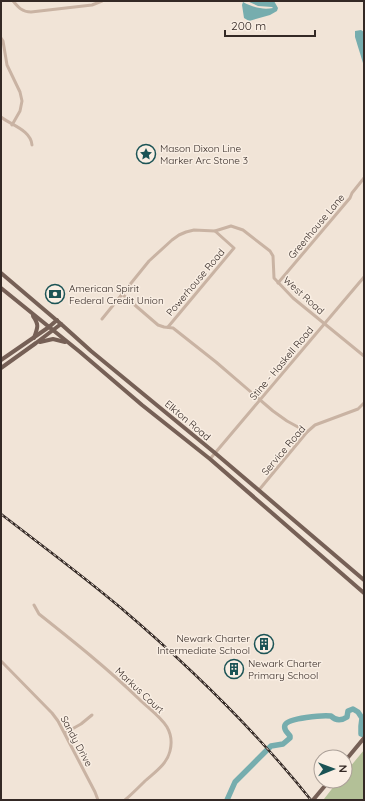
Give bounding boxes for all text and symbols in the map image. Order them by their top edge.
scale bar [225,12,315,38]
text: 200 m [231,18,266,33]
place label: Mason Dixon Line Marker Arc Stone 3 [160,142,248,167]
place icon: Mason Dixon Line Marker Arc Stone 3 [135,143,157,165]
street label: Greenhouse Lane [285,191,348,262]
street label: Powerhouse Road [163,246,227,319]
street label: West Road [280,274,327,317]
place label: American Spirit Federal Credit Union [69,282,164,307]
bank icon: American Spirit Federal Credit Union [44,283,66,305]
street label: Stine - Haskell Road [247,324,316,403]
street label: Elkton Road [162,397,213,443]
street label: Service Road [259,423,308,478]
place label: Newark Charter Intermediate School [157,632,250,657]
building icon: Newark Charter Intermediate School [253,633,275,655]
place label: Newark Charter Primary School [248,657,322,682]
building icon: Newark Charter Primary School [223,658,245,680]
street label: Markus Court [113,664,167,717]
street label: Sandy Drive [58,713,96,769]
north arrow [313,749,353,789]
text: N [336,765,350,773]

